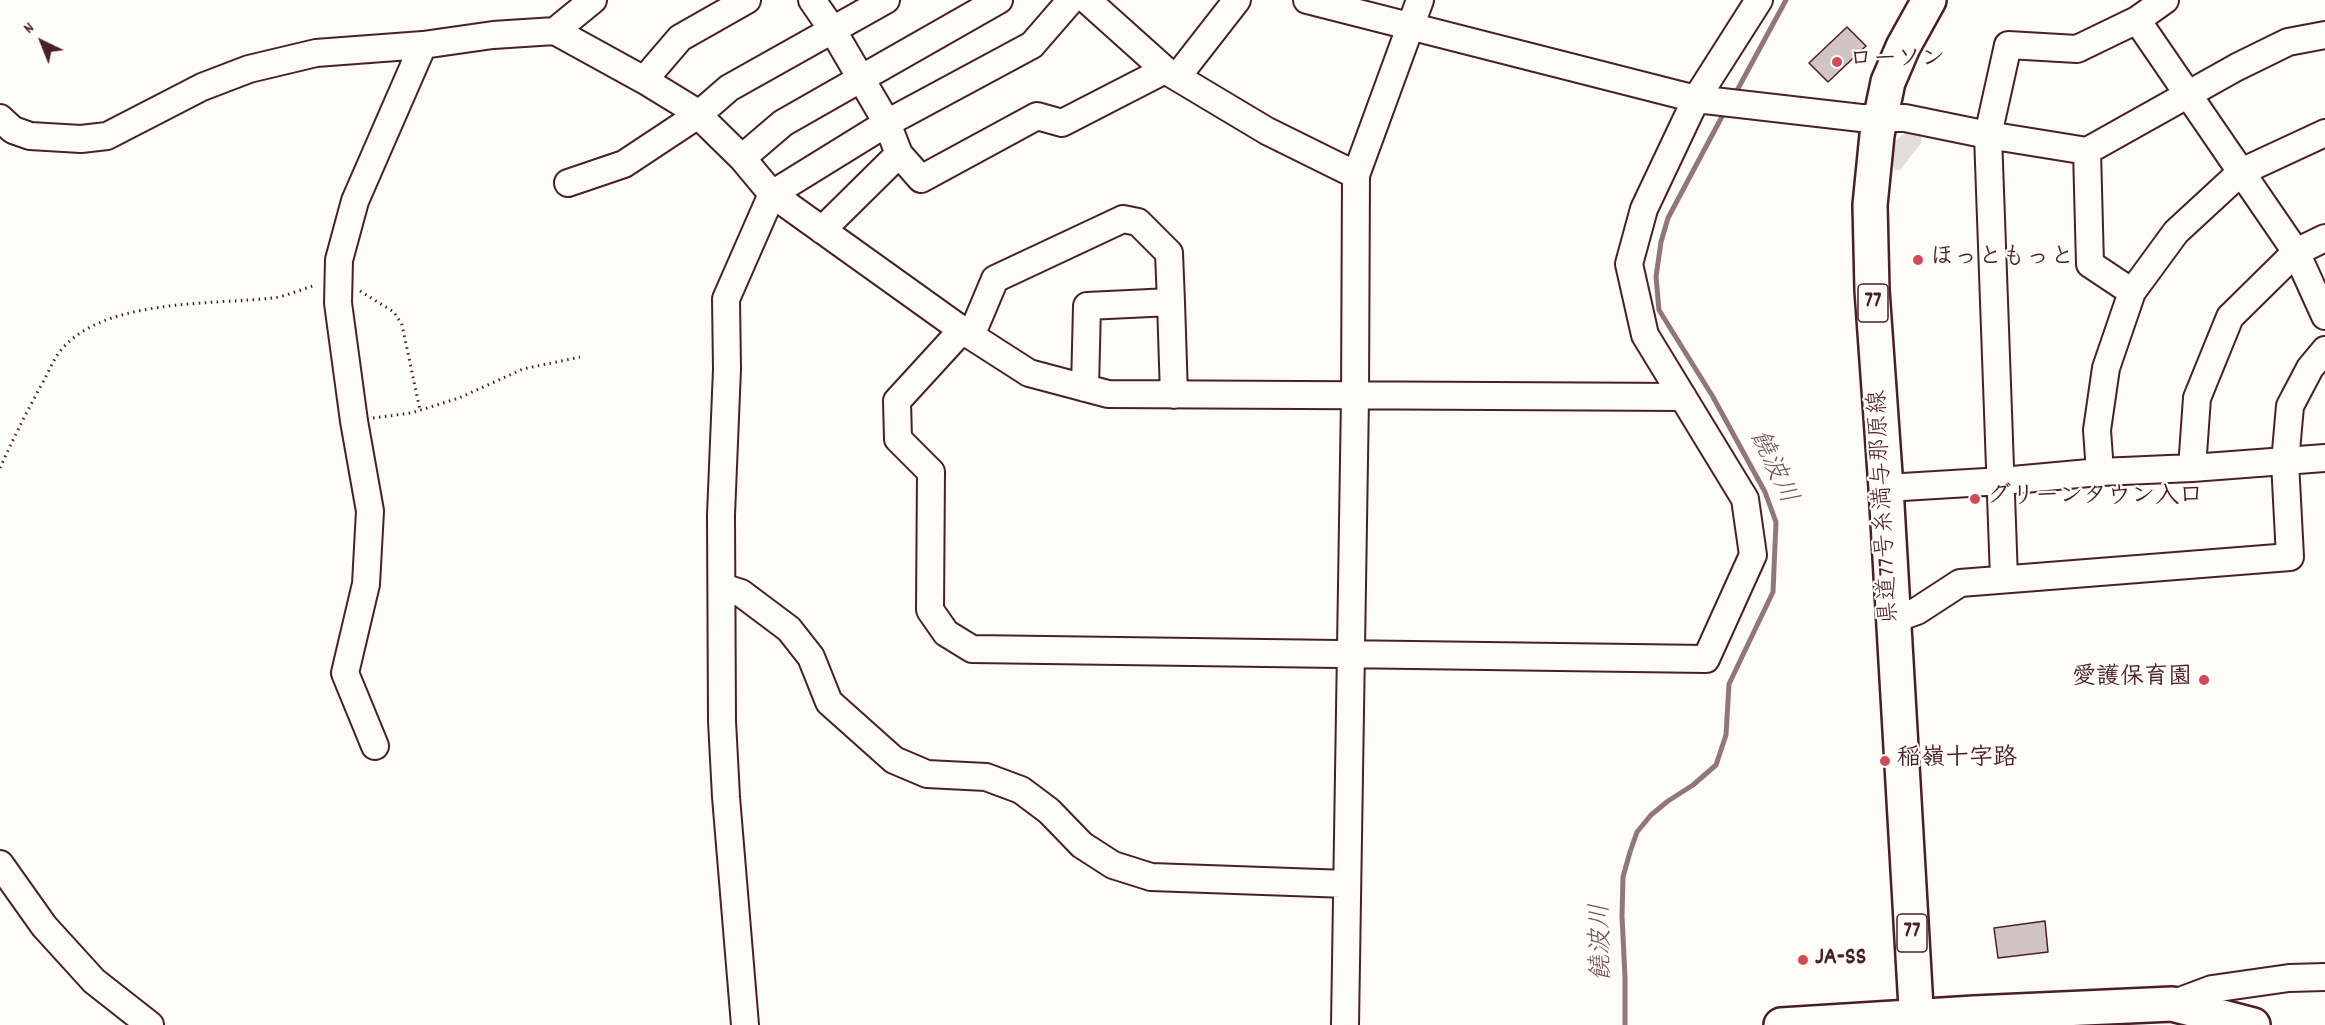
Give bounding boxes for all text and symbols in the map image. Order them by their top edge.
north arrow [12,12,72,72]
text: N [19,17,40,40]
place label: ローソン [1849,48,1945,76]
marker: ローソン [1830,55,1844,69]
place label: ほっともっと [1930,246,2074,274]
marker: ほっともっと [1911,253,1925,267]
road number: 77 [1858,284,1888,322]
street label: 県道77号糸満与那原線 [1865,389,1907,625]
water label: 饒波川 [1740,426,1802,510]
place label: グリーンタウン入口 [1987,485,2203,513]
marker: グリーンタウン入口 [1968,492,1982,506]
place label: 愛護保育園 [2072,666,2192,694]
marker: 愛護保育園 [2197,673,2211,687]
place label: 稲嶺十字路 [1897,747,2017,775]
marker: 稲嶺十字路 [1878,754,1892,768]
water label: 饒波川 [1588,903,1620,981]
road number: 77 [1897,914,1927,952]
place label: JA-SS [1815,946,1866,974]
marker: JA-SS [1796,953,1810,967]

